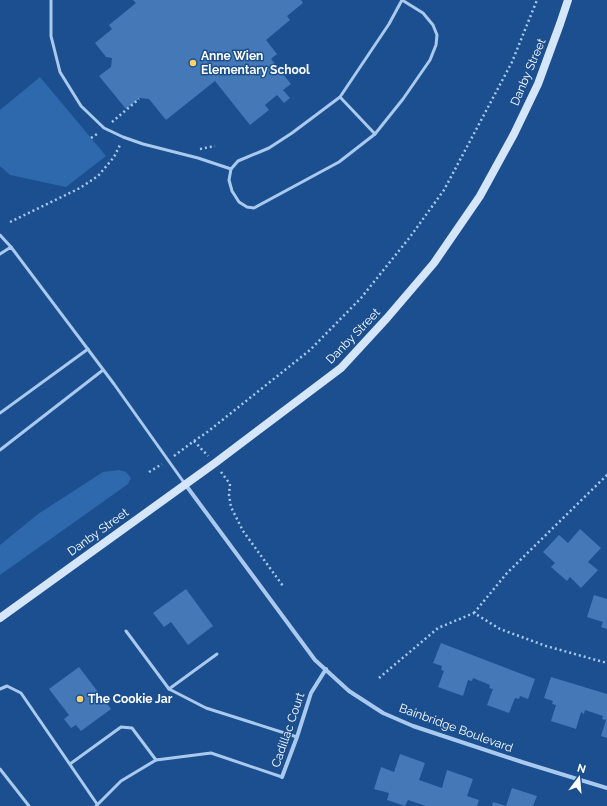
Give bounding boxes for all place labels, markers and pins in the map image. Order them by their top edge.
place label: Anne Wien Elementary School [201,49,310,77]
marker: Anne Wien Elementary School [188,58,198,68]
place label: The Cookie Jar [88,692,173,706]
marker: The Cookie Jar [75,694,85,704]

